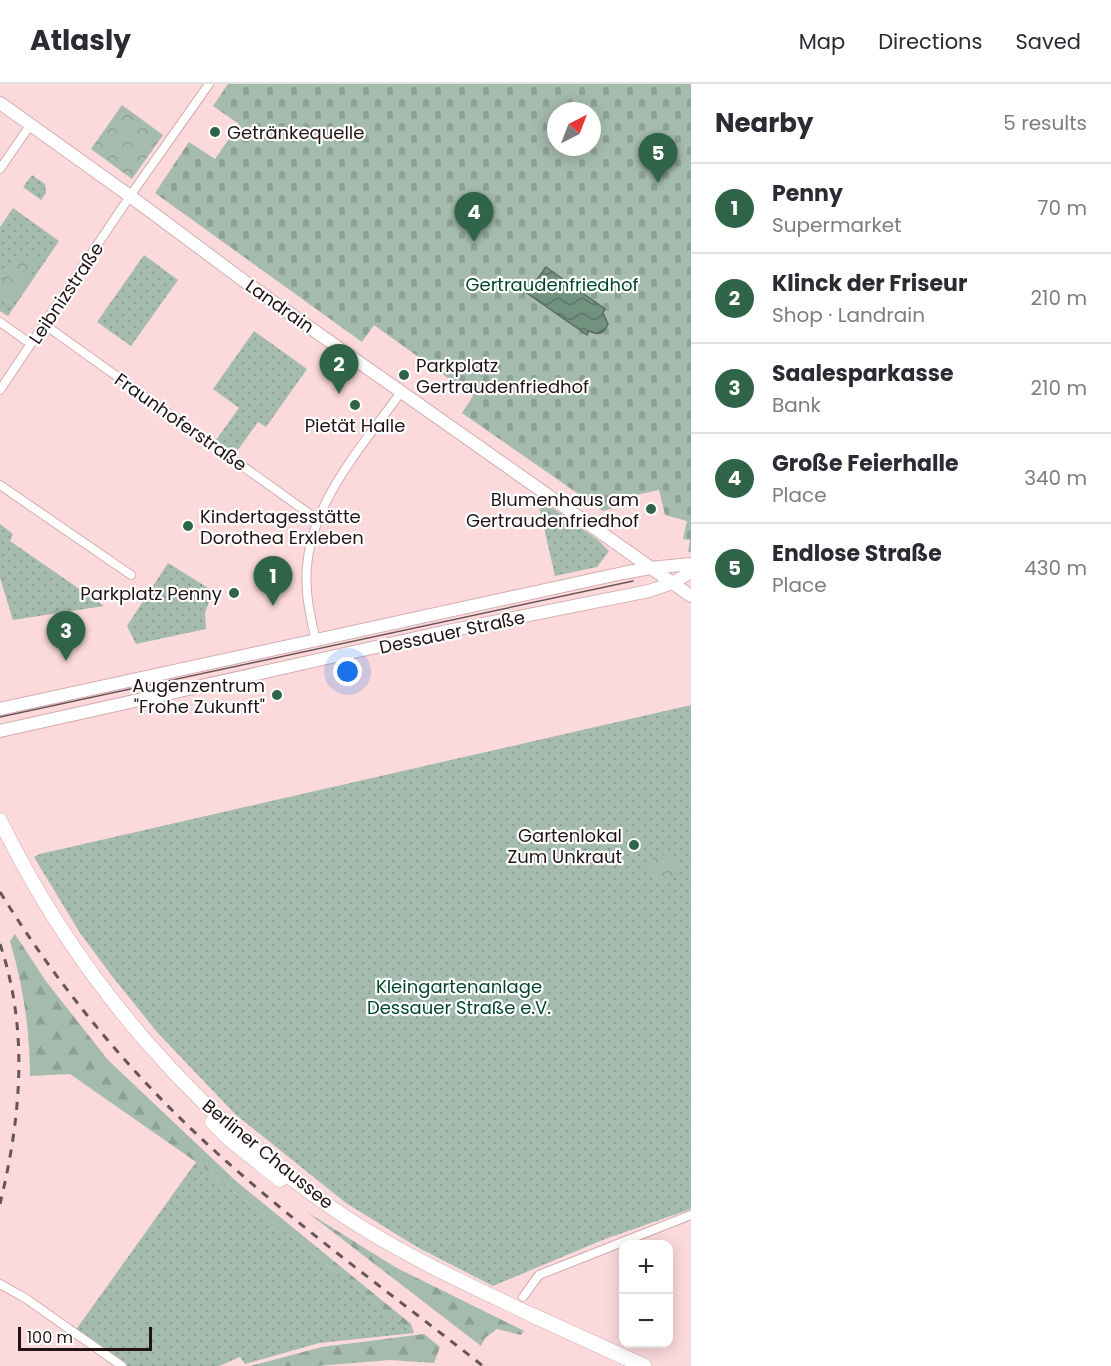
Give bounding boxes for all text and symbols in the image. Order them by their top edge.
text: Atlasly [30,21,131,60]
text: Map [799,27,845,56]
text: Directions [878,27,982,56]
text: Saved [1015,27,1081,56]
north arrow [547,102,601,156]
text: Nearby [715,105,813,141]
text: 5 results [1003,109,1087,137]
place label: Getränkequelle [227,120,364,145]
marker: Getränkequelle [208,125,222,139]
pin: 5 [638,134,678,183]
text: Penny [772,178,843,209]
pin: 4 [454,192,494,242]
text: 1 [731,194,738,222]
text: 70 m [1038,194,1087,222]
text: Supermarket [772,211,901,239]
street label: Leibnizstraße [23,237,109,349]
text: Klinck der Friseur [772,268,967,299]
park label: Gertraudenfriedhof [465,272,639,297]
street label: Landrain [241,273,319,339]
text: 2 [729,284,740,312]
text: 210 m [1031,284,1087,312]
text: Shop · Landrain [772,301,925,329]
pin: 2 [320,344,358,394]
place label: Parkplatz Gertraudenfriedhof [416,353,589,399]
text: Saalesparkasse [772,358,954,389]
street label: Fraunhoferstraße [110,367,252,477]
marker: Parkplatz Gertraudenfriedhof [397,368,411,382]
text: 3 [728,374,741,402]
text: 210 m [1031,374,1087,402]
text: Bank [772,391,821,419]
marker: Pietät Halle [348,398,362,412]
place label: Pietät Halle [305,413,405,438]
text: Große Feierhalle [772,448,958,479]
text: 4 [728,464,741,492]
text: 340 m [1024,464,1087,492]
text: Place [772,481,827,509]
place label: Blumenhaus am Gertraudenfriedhof [466,487,639,533]
marker: Blumenhaus am Gertraudenfriedhof [644,502,658,516]
place label: Kindertagesstätte Dorothea Erxleben [200,504,364,550]
marker: Kindertagesstätte Dorothea Erxleben [181,519,195,533]
text: Endlose Straße [772,538,942,569]
text: 5 [728,554,741,582]
text: 430 m [1024,554,1087,582]
pin: 1 [254,556,292,606]
text: Place [772,571,827,599]
place label: Parkplatz Penny [80,581,222,606]
marker: Parkplatz Penny [227,586,241,600]
street label: Dessauer Straße [377,604,527,660]
pin: 3 [46,612,86,661]
your location [333,657,362,686]
place label: Augenzentrum "Frohe Zukunft" [132,673,265,719]
marker: Augenzentrum "Frohe Zukunft" [270,688,284,702]
place label: Gartenlokal Zum Unkraut [508,823,622,869]
marker: Gartenlokal Zum Unkraut [627,838,641,852]
park label: Kleingartenanlage Dessauer Straße e.V. [367,974,551,1020]
street label: Berliner Chaussee [197,1093,339,1215]
map controls [619,1240,673,1348]
button: + [619,1240,673,1294]
button: − [619,1294,673,1348]
scale bar [18,1324,152,1352]
text: 100 m [27,1326,73,1349]

